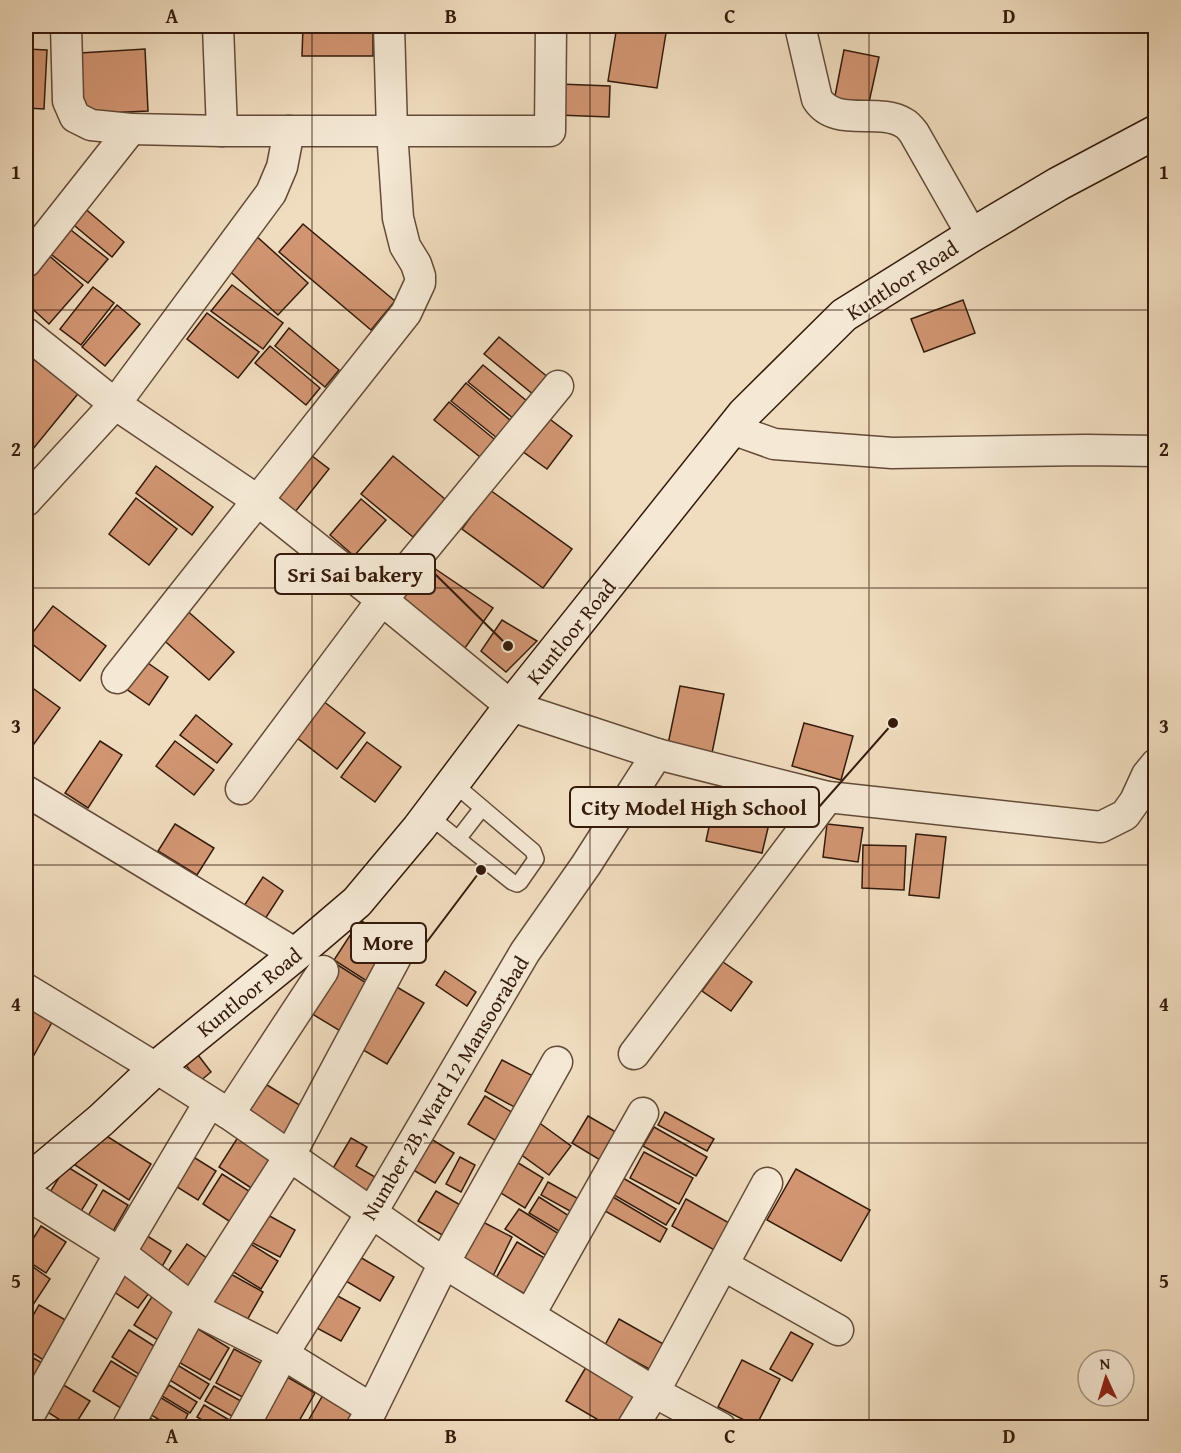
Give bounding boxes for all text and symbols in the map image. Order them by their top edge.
text: A [166,1,179,30]
text: B [445,1,457,30]
text: C [724,1,736,30]
text: D [1002,1,1016,30]
text: 1 [11,157,21,186]
text: 1 [1159,157,1169,186]
street label: Kuntloor Road [840,232,965,328]
text: 2 [11,434,21,463]
text: 2 [1159,434,1169,463]
callout: Sri Sai bakery [275,554,435,594]
text: Sri Sai bakery [287,558,423,590]
street label: Kuntloor Road [519,572,624,691]
text: 3 [11,711,21,740]
text: 3 [1159,711,1169,740]
callout: City Model High School [570,787,819,827]
text: City Model High School [581,791,807,823]
callout: More [351,923,426,963]
text: More [362,926,414,958]
street label: Kuntloor Road [190,939,309,1044]
street label: Number 2B, Ward 12 Mansoorabad [354,949,537,1226]
text: 4 [11,989,21,1018]
text: 4 [1159,989,1169,1018]
text: 5 [11,1266,21,1295]
text: 5 [1159,1266,1169,1295]
north arrow [1076,1348,1136,1408]
text: N [1099,1351,1111,1375]
text: A [166,1421,179,1450]
text: B [445,1421,457,1450]
text: C [724,1421,736,1450]
text: D [1002,1421,1016,1450]

